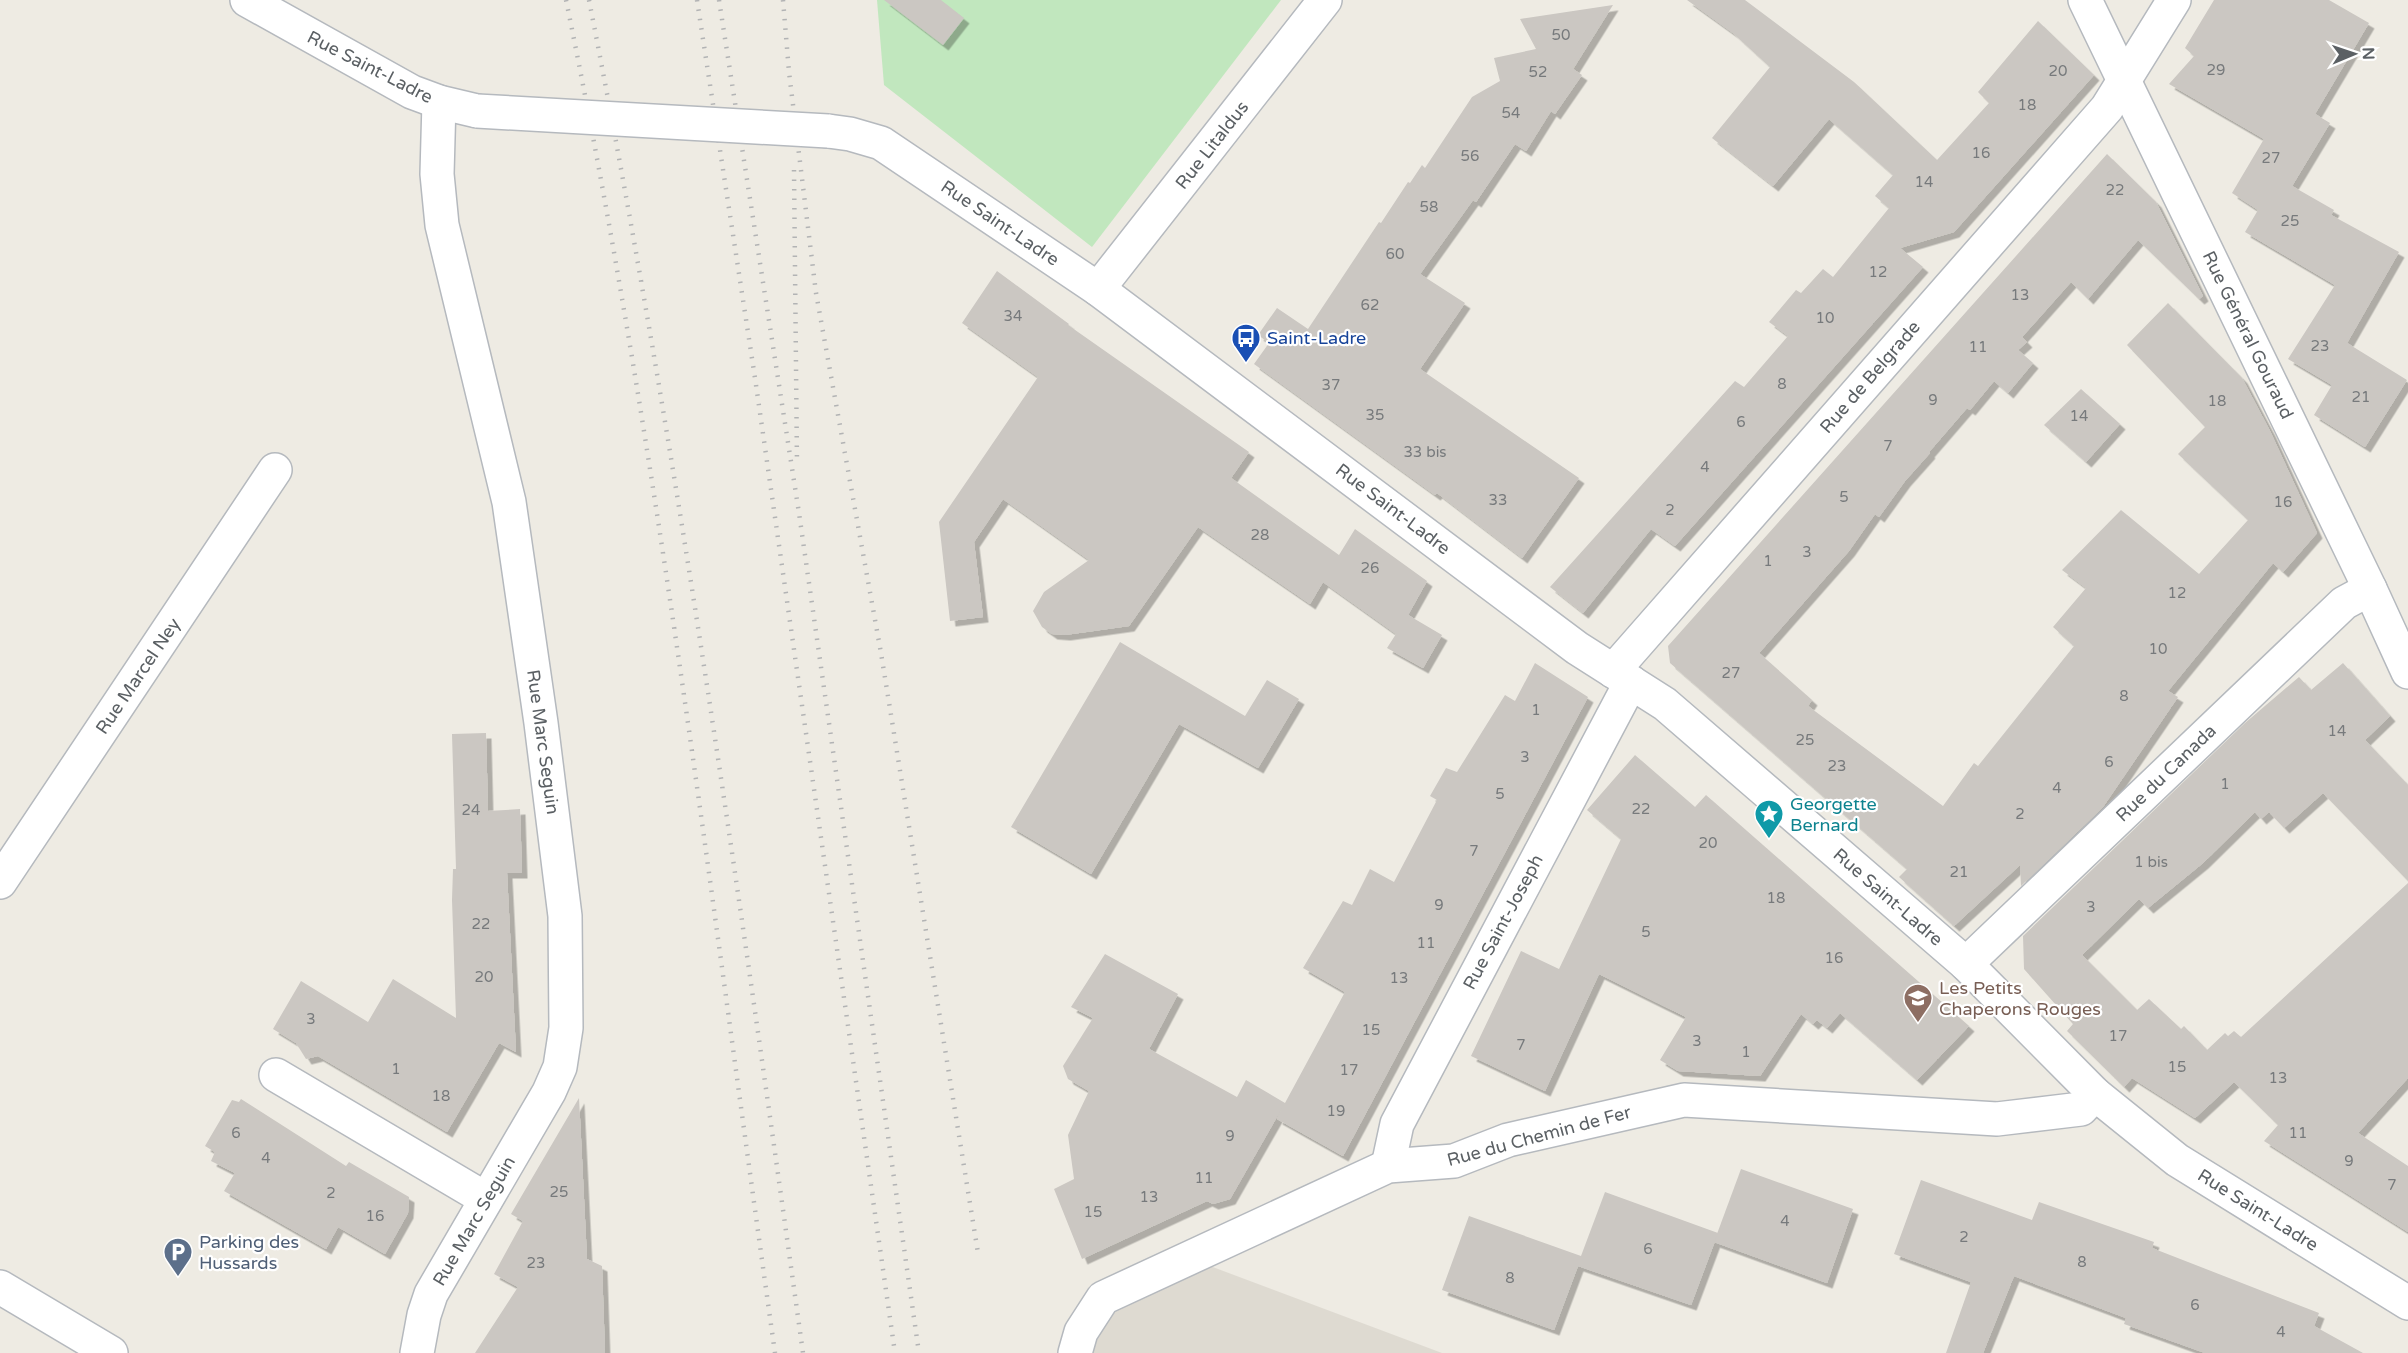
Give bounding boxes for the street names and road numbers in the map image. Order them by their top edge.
street label: Rue Saint-Ladre [304,26,436,108]
street label: Rue Litaldus [1171,96,1253,194]
street label: Rue Saint-Ladre [937,175,1063,271]
street label: Rue Général Gouraud [2198,247,2298,423]
street label: Rue de Belgrade [1815,316,1925,438]
street label: Rue Saint-Ladre [1331,459,1455,559]
street label: Rue Marcel Ney [91,613,185,738]
street label: Rue Marc Seguin [522,668,564,816]
street label: Rue du Canada [2111,720,2221,826]
street label: Rue Saint-Ladre [1829,843,1947,951]
street label: Rue Saint-Joseph [1458,851,1548,993]
street label: Rue du Chemin de Fer [1445,1101,1633,1171]
street label: Rue Marc Seguin [428,1152,520,1290]
street label: Rue Saint-Ladre [2194,1164,2322,1256]

